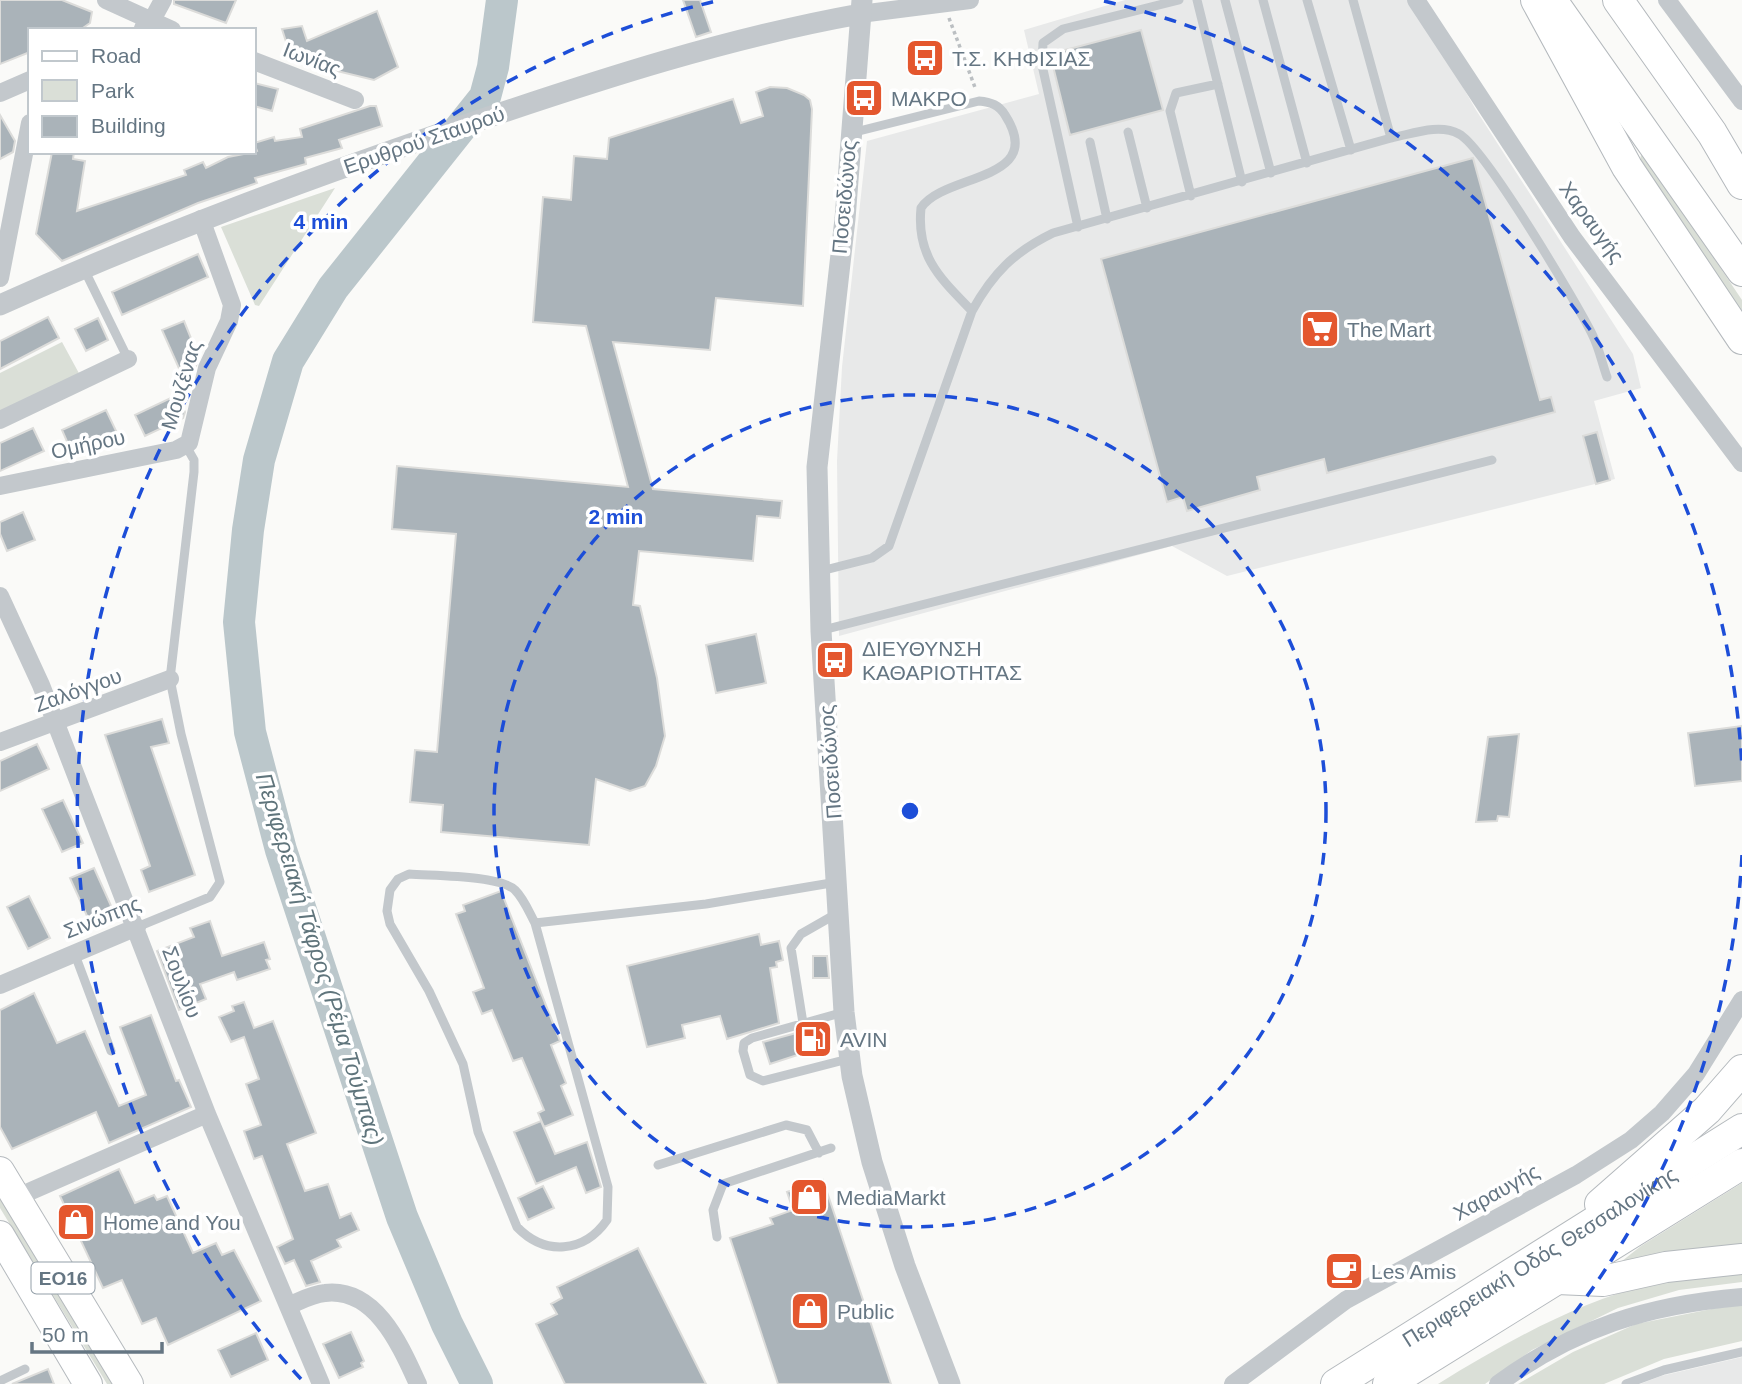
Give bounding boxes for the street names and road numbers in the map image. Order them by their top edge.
street label: Ιωνίας [280,38,344,80]
street label: Ερυθρού Σταυρού [340,102,508,178]
street label: Ποσειδώνος [828,139,860,255]
street label: Χαραυγής [1555,177,1629,267]
street label: Μουζένας [157,338,205,432]
street label: Ομήρου [49,425,127,463]
street label: Ζαλόγγου [31,664,125,716]
street label: Ποσειδώνος [815,704,845,820]
street label: Σινώπης [60,891,144,943]
street label: Σουλίου [158,943,206,1021]
street label: Χαραυγής [1449,1159,1543,1225]
street label: Περιφερειακή Οδός Θεσσαλονίκης [1398,1162,1681,1351]
road number: ΕΟ16 [32,1262,94,1294]

